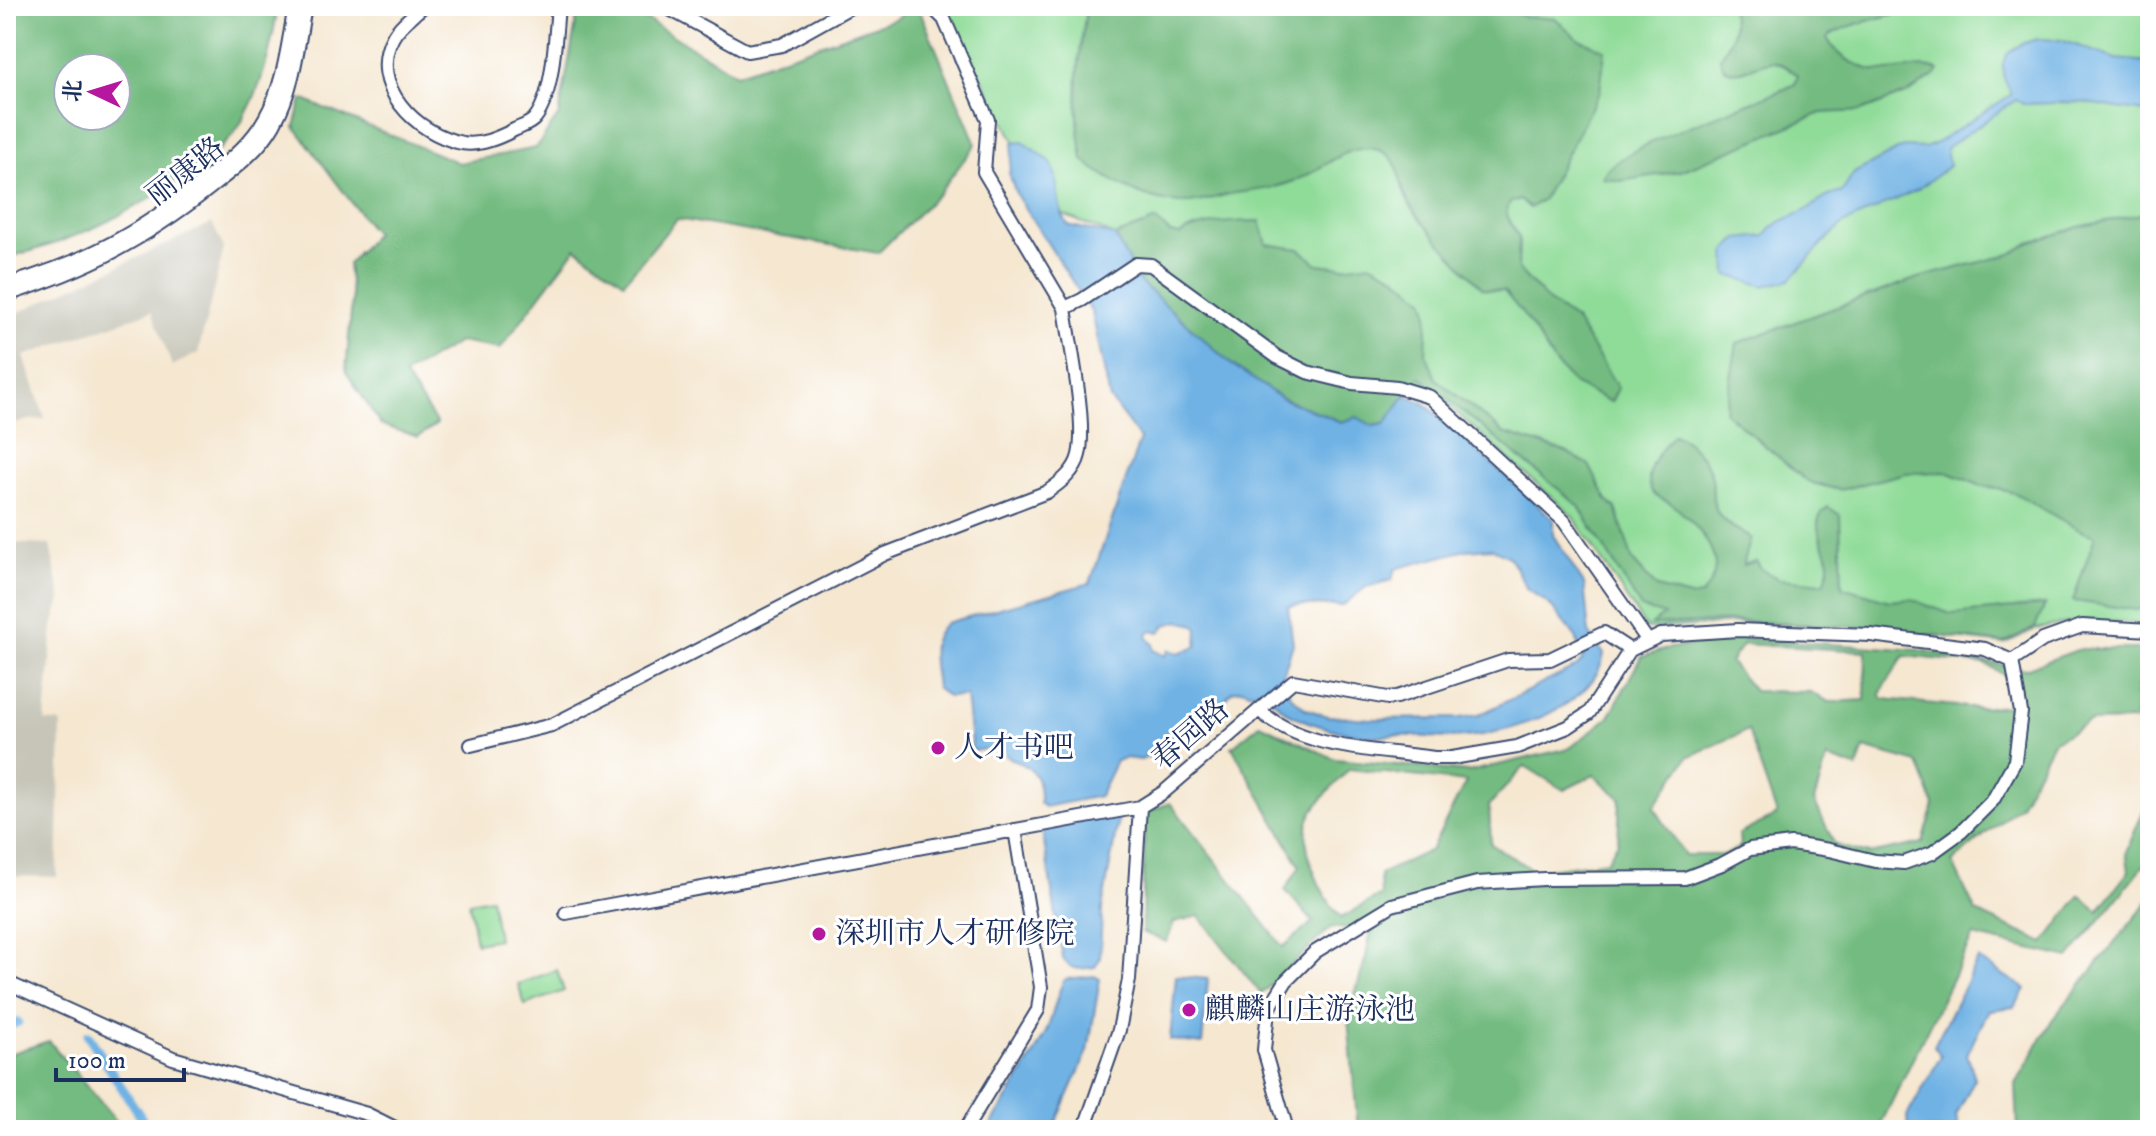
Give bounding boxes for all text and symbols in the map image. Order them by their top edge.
north arrow [52,52,132,132]
text: 北 [59,79,88,103]
street label: 丽康路 [139,130,233,214]
street label: 春园路 [1145,692,1237,778]
place label: 人才书吧 [954,730,1074,767]
marker: 人才书吧 [929,739,947,757]
place label: 深圳市人才研修院 [835,916,1075,953]
marker: 深圳市人才研修院 [810,925,828,943]
place label: 麒麟山庄游泳池 [1205,992,1415,1029]
marker: 麒麟山庄游泳池 [1180,1001,1198,1019]
scale bar [56,1032,184,1082]
text: 100 m [68,1046,126,1076]

